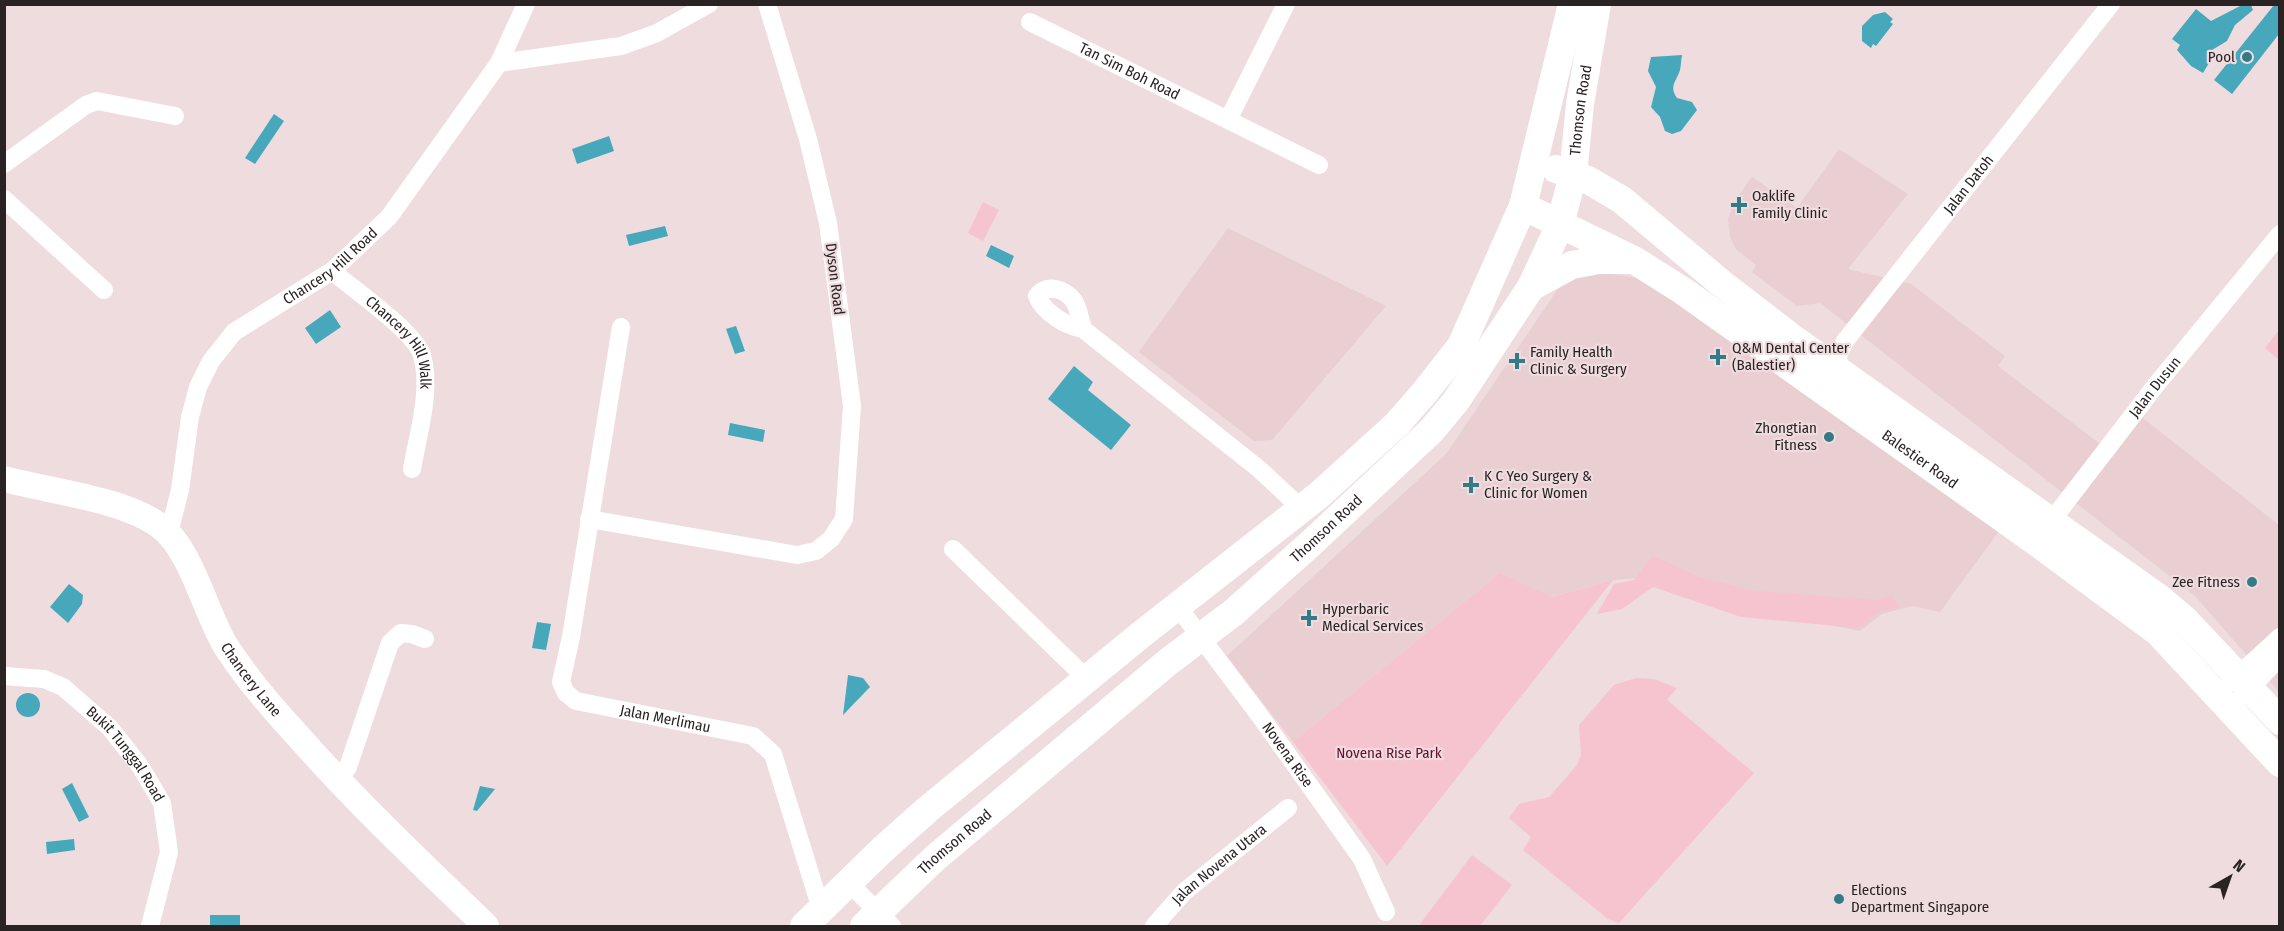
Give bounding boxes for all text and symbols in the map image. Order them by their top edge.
street label: Tan Sim Boh Road [1076,39,1183,104]
place label: Pool [2208,48,2235,66]
marker: Pool [2240,50,2254,64]
street label: Thomson Road [1566,64,1595,156]
street label: Jalan Datoh [1940,151,1997,218]
place label: Oaklife Family Clinic [1752,187,1828,222]
marker: Oaklife Family Clinic [1730,196,1748,214]
street label: Chancery Hill Road [280,224,381,308]
street label: Dyson Road [822,242,848,316]
street label: Chancery Hill Walk [362,292,435,389]
place label: Q&M Dental Center (Balestier) [1732,339,1850,374]
place label: Family Health Clinic & Surgery [1530,343,1627,378]
marker: Q&M Dental Center (Balestier) [1709,348,1727,366]
marker: Family Health Clinic & Surgery [1508,352,1526,370]
street label: Jalan Dusun [2125,353,2185,421]
place label: Zhongtian Fitness [1755,419,1817,454]
street label: Balestier Road [1878,426,1961,492]
marker: Zhongtian Fitness [1822,430,1836,444]
place label: K C Yeo Surgery & Clinic for Women [1484,467,1592,502]
marker: K C Yeo Surgery & Clinic for Women [1462,476,1480,494]
street label: Thomson Road [1287,491,1366,566]
place label: Zee Fitness [2172,573,2240,591]
marker: Zee Fitness [2245,575,2259,589]
place label: Hyperbaric Medical Services [1322,600,1423,635]
marker: Hyperbaric Medical Services [1300,609,1318,627]
street label: Chancery Lane [217,639,285,720]
street label: Jalan Merlimau [618,701,712,736]
street label: Bukit Tunggal Road [83,702,168,805]
street label: Novena Rise [1258,719,1317,791]
park label: Novena Rise Park [1336,744,1442,762]
street label: Thomson Road [914,805,995,878]
street label: Jalan Novena Utara [1168,820,1270,908]
north arrow [2200,847,2260,907]
text: N [2230,856,2249,876]
place label: Elections Department Singapore [1851,881,1989,916]
marker: Elections Department Singapore [1832,892,1846,906]

